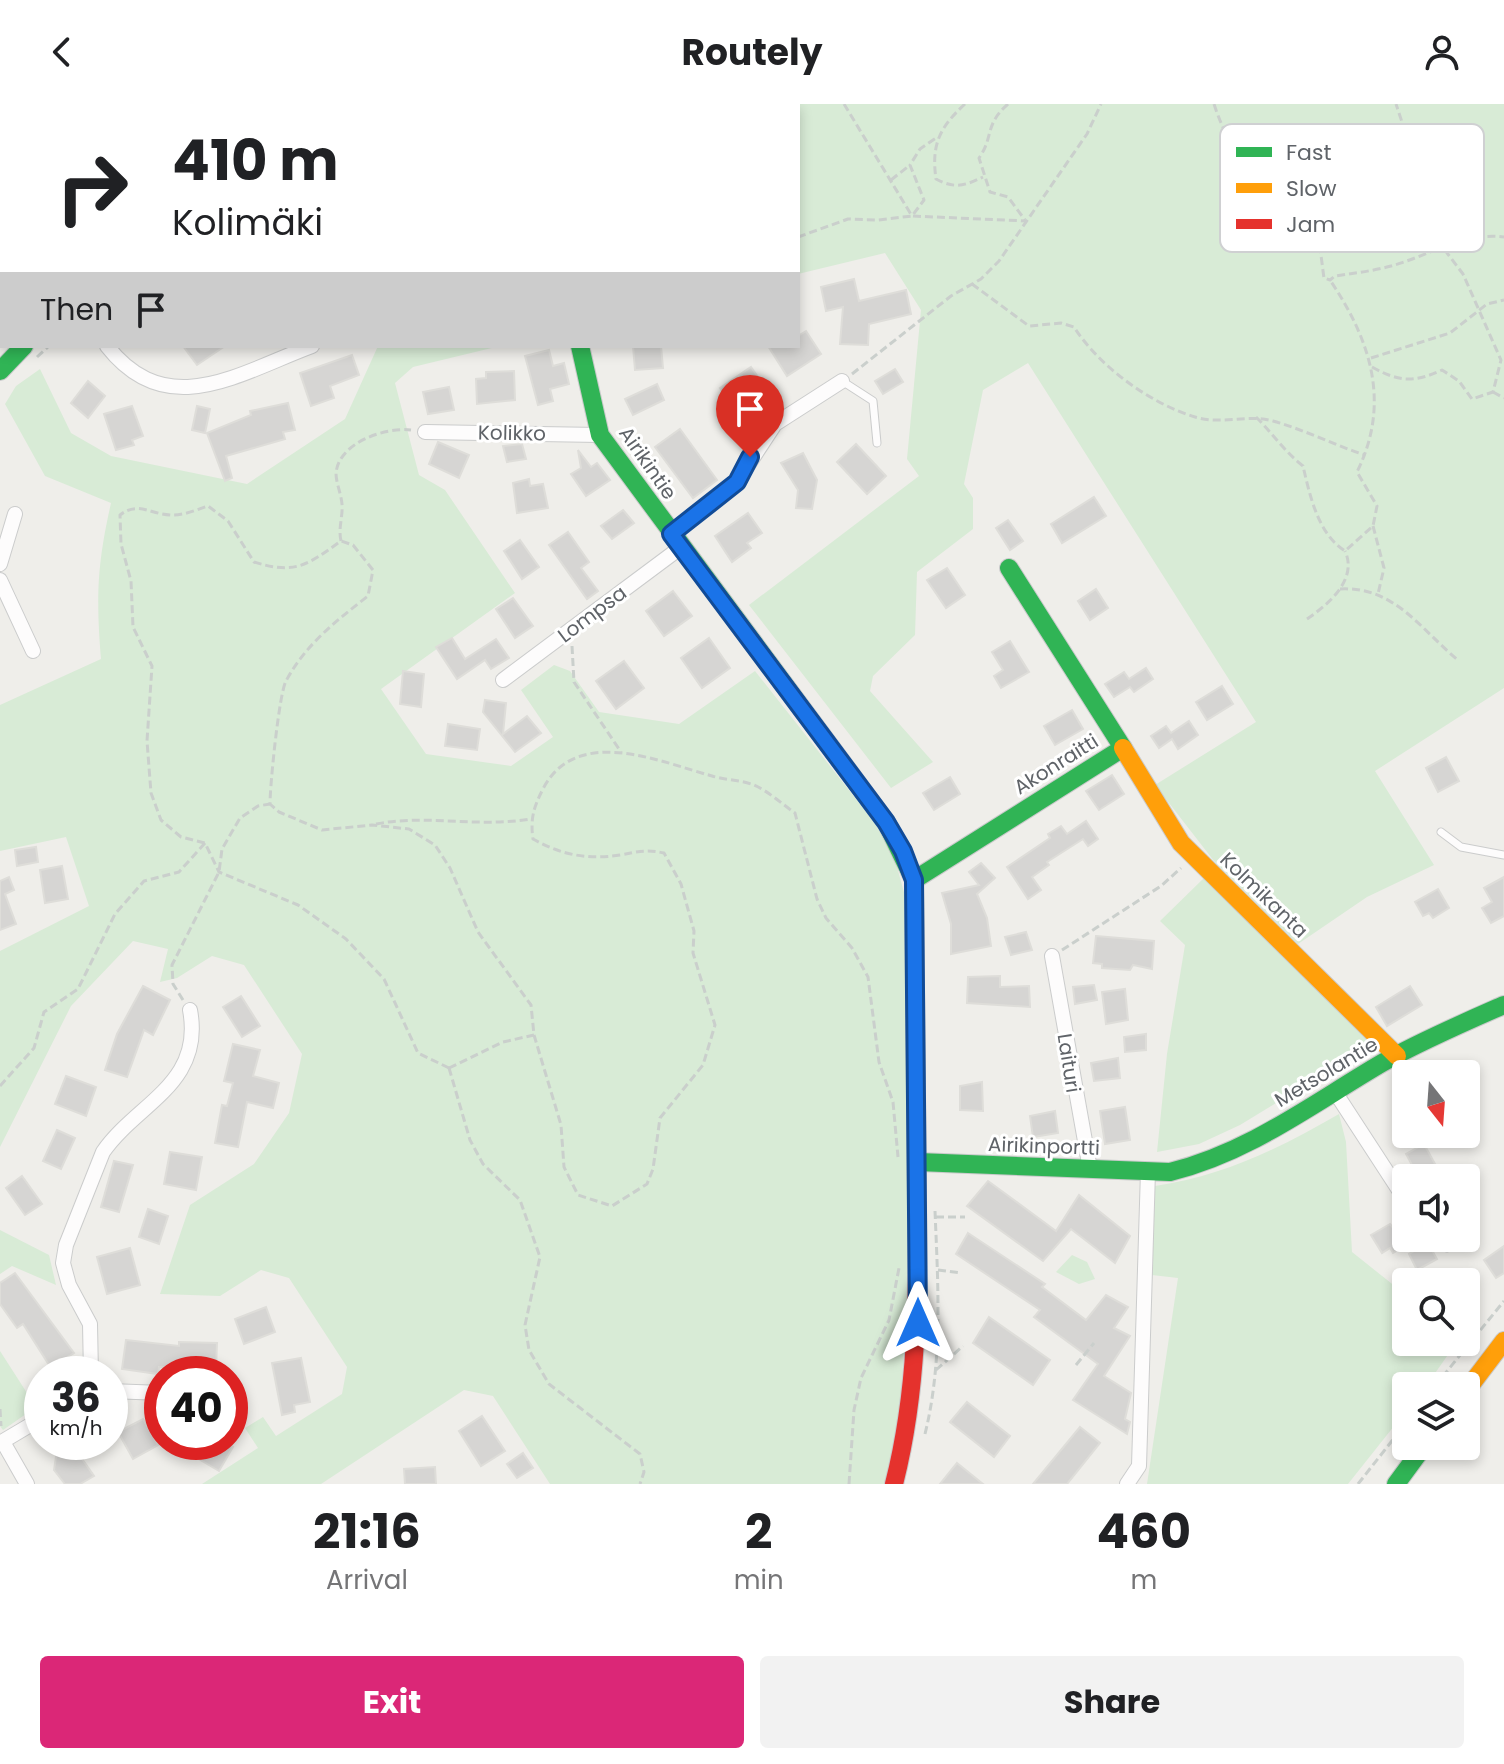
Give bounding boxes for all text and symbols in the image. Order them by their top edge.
text: Routely [682,27,822,78]
icon: back [40,30,84,74]
icon: person [1420,30,1464,74]
text: 410 m [172,121,339,200]
legend [1220,124,1484,252]
icon: right [40,136,144,240]
text: Fast [1286,137,1331,168]
text: Slow [1286,173,1336,204]
text: Kolimäki [172,197,323,248]
text: Jam [1286,209,1335,240]
text: Then [40,288,113,331]
icon: arrive [129,288,173,332]
pin [716,375,784,457]
icon: arrive [728,387,772,431]
street label: Kolikko [478,418,546,448]
street label: Airikintie [613,421,683,505]
street label: Lompsa [552,579,632,649]
street label: Akonraitti [1008,727,1104,801]
street label: Kolmikanta [1214,846,1314,944]
street label: Metsolantie [1269,1030,1383,1114]
street label: Laituri [1051,1031,1087,1095]
north arrow [1392,1060,1480,1148]
map controls [1392,1060,1480,1460]
street label: Airikinportti [988,1130,1100,1162]
button: sound [1392,1164,1480,1252]
button: search [1392,1268,1480,1356]
position arrow [876,1281,960,1365]
speed limit sign: 40 [144,1356,248,1460]
text: 36 [51,1370,101,1426]
button: layers [1392,1372,1480,1460]
text: km/h [49,1414,103,1442]
text: 21:16 [313,1498,421,1565]
text: 2 [745,1498,772,1565]
text: 460 [1097,1498,1191,1565]
text: Arrival [326,1562,408,1598]
text: min [734,1562,784,1598]
text: m [1130,1562,1157,1598]
button: Exit [40,1656,744,1748]
button: Share [760,1656,1464,1748]

